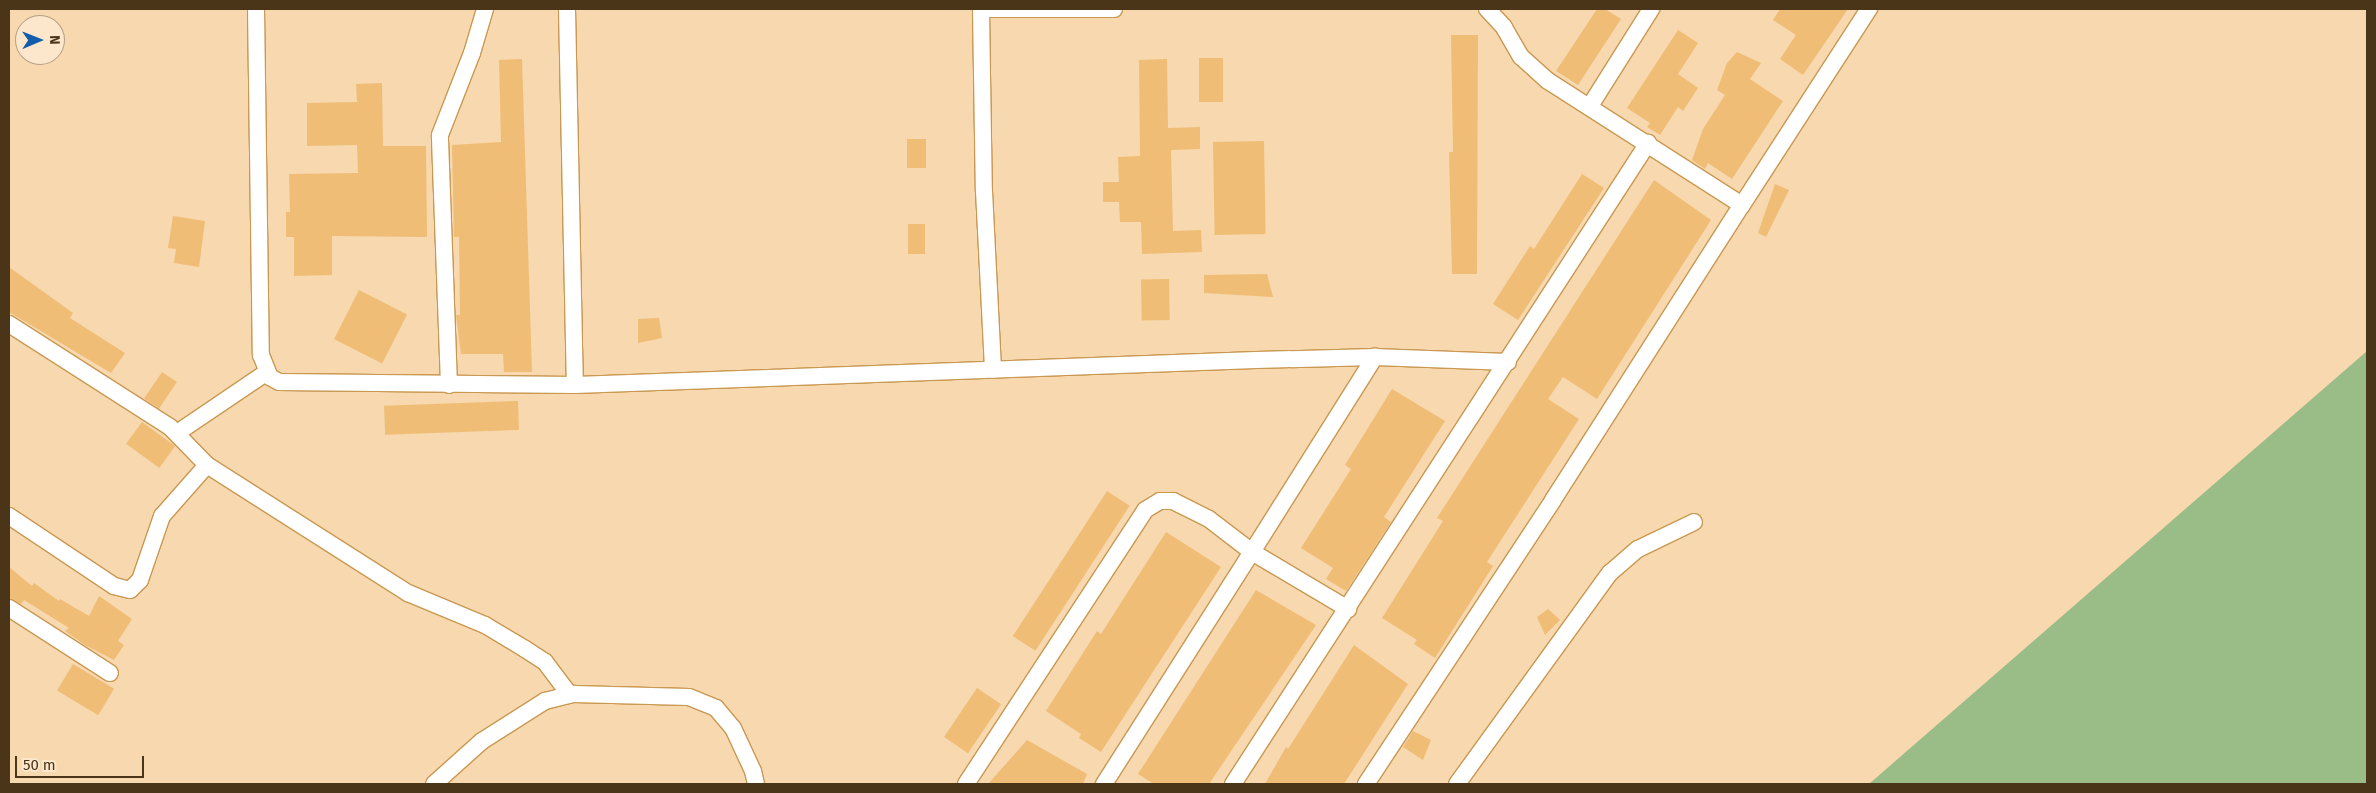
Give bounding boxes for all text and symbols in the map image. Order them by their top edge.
north arrow [15,15,65,65]
text: N [46,35,63,45]
scale bar [18,746,146,778]
text: 50 m [23,756,56,774]

